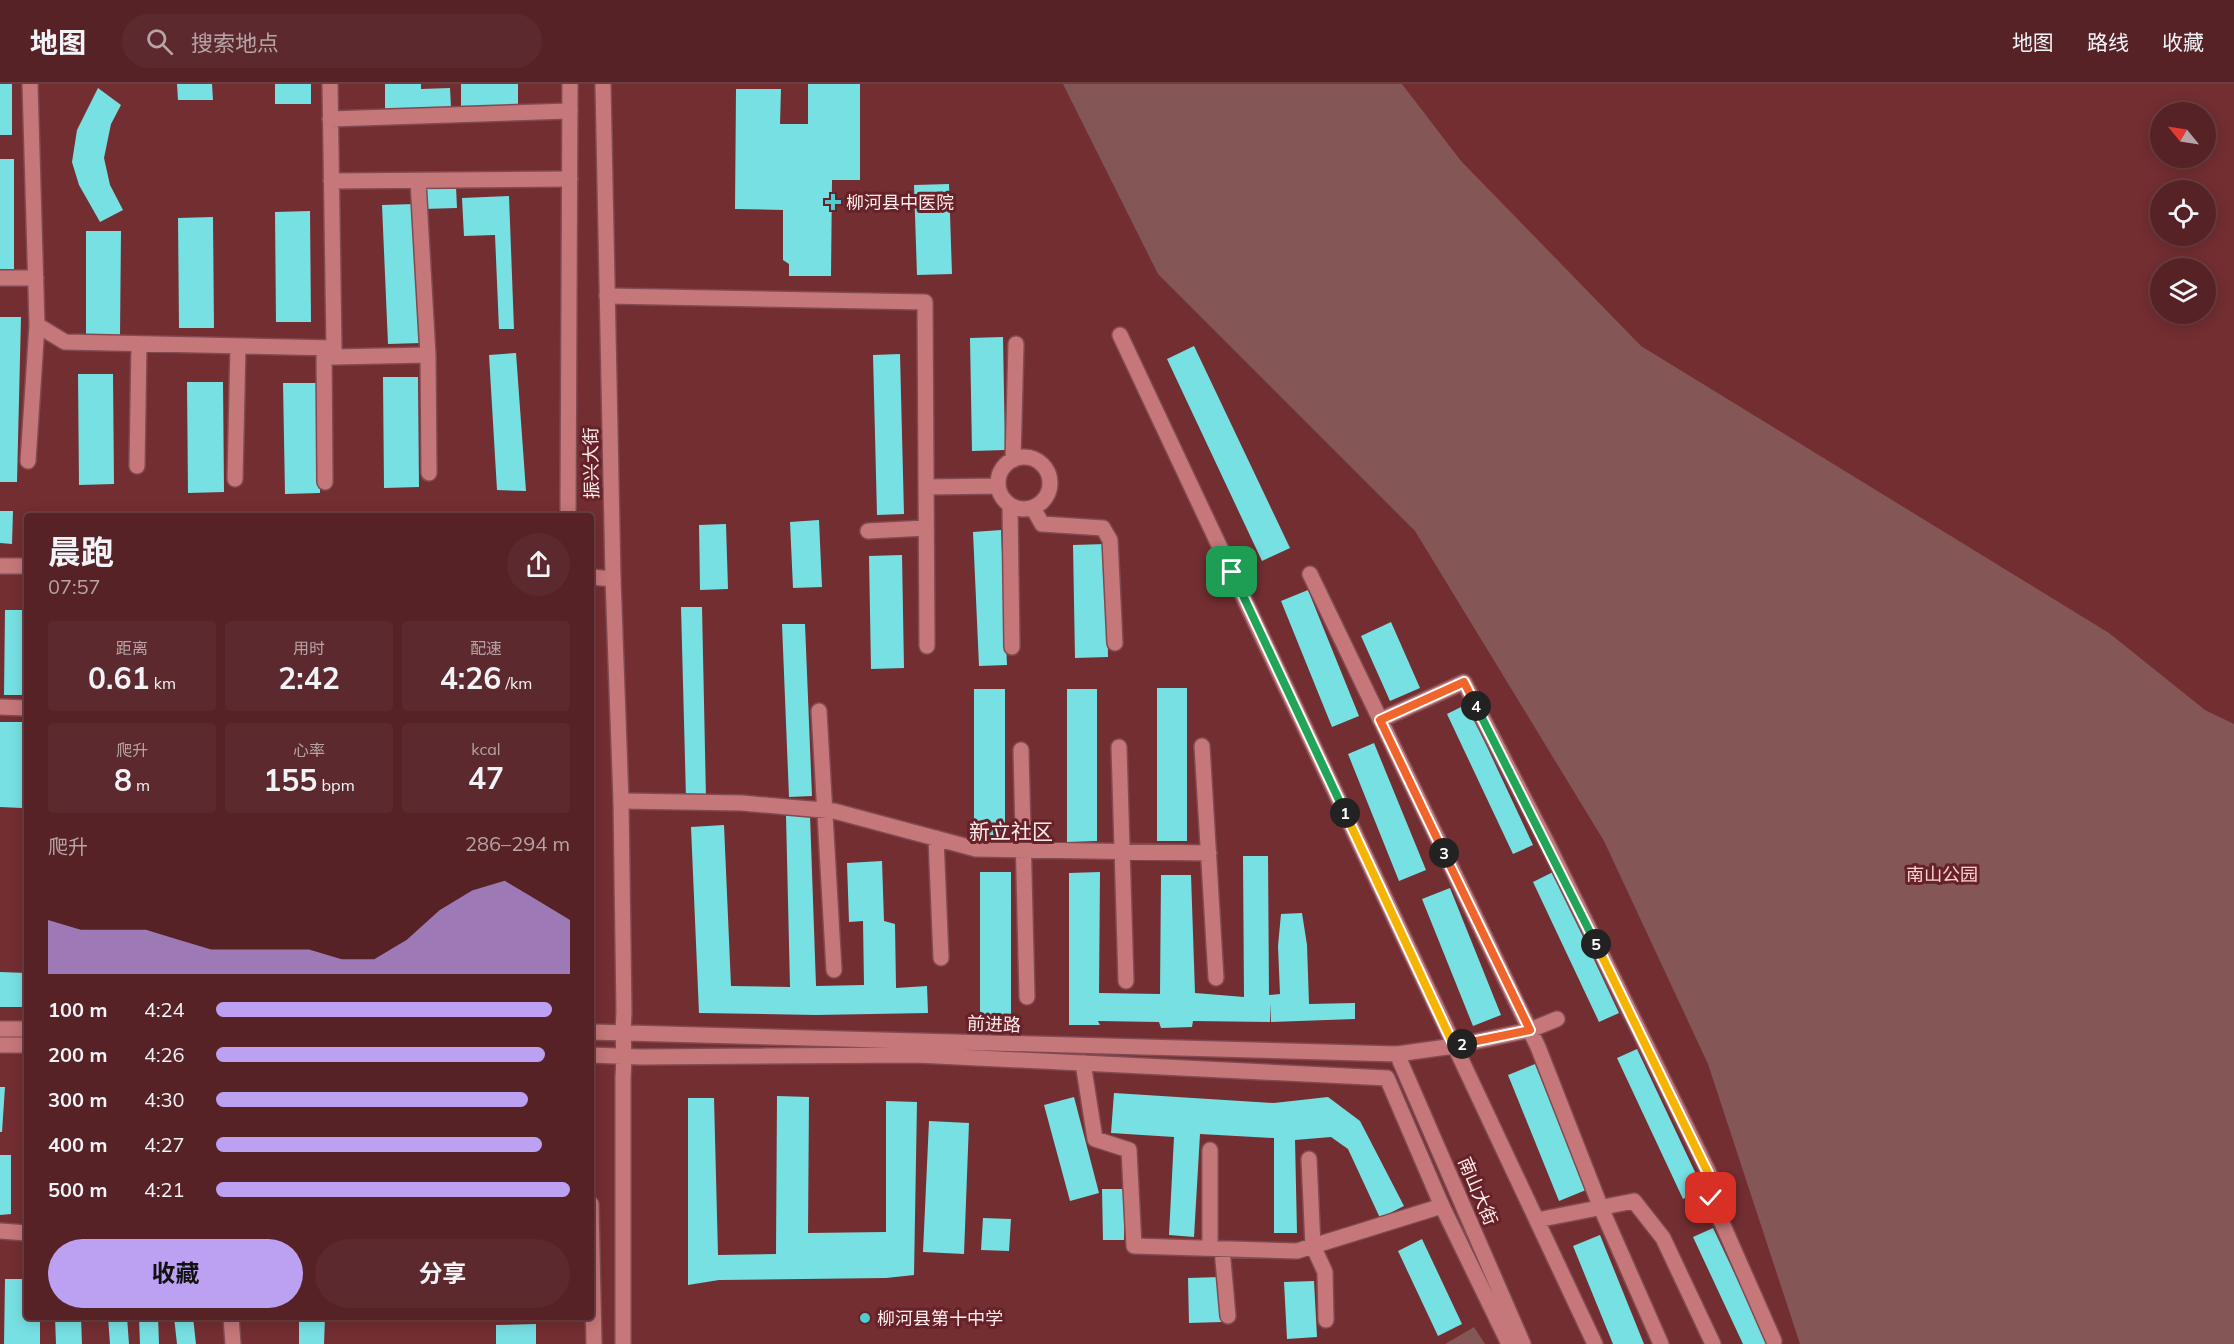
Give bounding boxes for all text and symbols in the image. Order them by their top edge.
search box [122,14,542,68]
text: 地图 [30,25,86,60]
icon: search [143,25,176,58]
text: 搜索地点 [191,29,279,57]
text: 地图 [2012,29,2054,55]
text: 路线 [2087,29,2129,55]
text: 收藏 [2162,29,2204,55]
north arrow [2150,102,2216,168]
map controls [2150,102,2216,324]
button: locate [2150,180,2216,246]
place label: 柳河县中医院 [846,191,954,214]
marker: 柳河县中医院 [824,193,842,211]
button: layers [2150,258,2216,324]
street label: 振兴大街 [579,427,603,499]
text: 晨跑 [48,531,114,572]
button: share [507,533,570,596]
pin [1206,546,1257,597]
icon: arrive [1215,555,1248,588]
text: 07:57 [48,574,101,599]
text: 距离 [116,638,148,658]
text: 用时 [293,638,325,658]
text: 配速 [470,638,502,658]
text: 0.61 [88,659,149,697]
text: 2:42 [278,659,340,697]
text: 4:26 [440,659,501,697]
text: km [149,673,176,693]
text: /km [501,673,532,693]
pin: 4 [1461,691,1491,721]
text: 4 [1471,696,1481,716]
text: kcal [471,739,501,759]
text: 爬升 [116,740,148,760]
text: 心率 [293,740,325,760]
text: 47 [468,759,504,797]
text: 8 [114,761,132,799]
text: 155 [263,761,317,799]
text: m [132,775,150,795]
text: bpm [317,775,355,795]
pin: 1 [1330,798,1360,828]
text: 1 [1340,803,1350,823]
district label: 新立社区 [969,818,1053,844]
text: 286–294 m [465,831,570,856]
text: 爬升 [48,834,88,859]
pin: 3 [1429,838,1459,868]
text: 3 [1439,843,1449,863]
park label: 南山公园 [1906,863,1978,886]
pin: 5 [1581,929,1611,959]
text: 5 [1591,934,1601,954]
text: 100 m [48,997,107,1022]
text: 4:24 [144,997,185,1022]
street label: 前进路 [967,1012,1021,1036]
pin: 2 [1447,1029,1477,1059]
text: 2 [1457,1034,1467,1054]
text: 200 m [48,1042,107,1067]
text: 4:26 [144,1042,185,1067]
text: 300 m [48,1087,107,1112]
text: 4:30 [144,1087,185,1112]
text: 400 m [48,1132,107,1157]
text: 4:27 [144,1132,185,1157]
street label: 南山大街 [1453,1153,1503,1229]
pin [1685,1172,1736,1223]
text: 500 m [48,1177,107,1202]
text: 4:21 [144,1177,185,1202]
icon: check [1694,1181,1727,1214]
button: 收藏 [48,1239,303,1308]
button: 分享 [315,1239,570,1308]
place label: 柳河县第十中学 [877,1307,1003,1330]
marker: 柳河县第十中学 [858,1311,872,1325]

